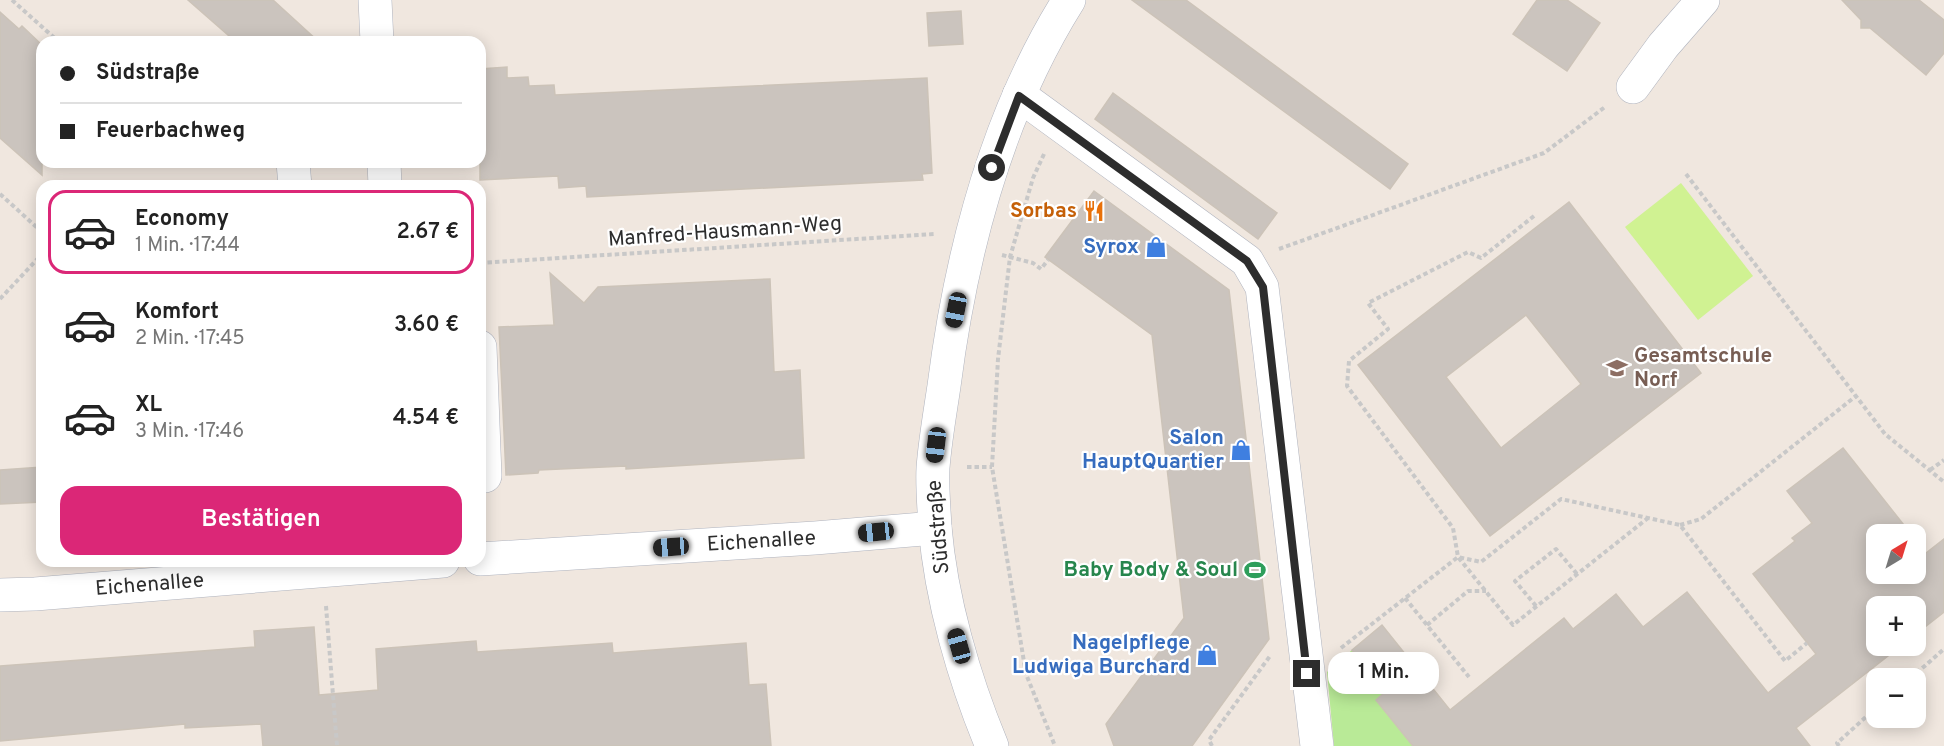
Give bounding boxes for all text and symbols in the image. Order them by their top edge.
text: Südstraße [96,60,199,87]
text: Feuerbachweg [96,118,245,145]
route start [978,154,1005,181]
place label: Sorbas [1010,198,1077,225]
restaurant icon: Sorbas [1082,199,1106,223]
icon: car [63,205,117,259]
text: Economy [135,206,229,233]
street label: Manfred-Hausmann-Weg [607,210,843,254]
text: 2.67 € [396,219,459,246]
text: 1 Min. · 17:44 [135,233,240,259]
place label: Syrox [1083,234,1139,261]
shop icon: Syrox [1144,235,1168,259]
car [944,291,968,329]
icon: car [63,298,117,352]
text: Komfort [135,299,219,326]
text: 3.60 € [394,312,459,339]
text: 2 Min. · 17:45 [135,326,245,352]
place label: Gesamtschule Norf [1634,343,1772,394]
school or university icon: Gesamtschule Norf [1605,356,1629,380]
icon: car [63,391,117,445]
text: XL [135,392,162,419]
text: 4.54 € [393,405,459,432]
text: 3 Min. · 17:46 [135,419,244,445]
place label: Salon HauptQuartier [1082,425,1224,476]
car [925,426,947,464]
shop icon: Salon HauptQuartier [1229,438,1253,462]
street label: Südstraße [921,479,957,575]
button: Bestätigen [60,486,462,555]
car [857,521,895,543]
street label: Eichenallee [706,524,817,558]
north arrow [1866,524,1926,584]
map controls [1866,524,1926,728]
car [652,537,690,557]
place label: Baby Body & Soul [1064,557,1238,584]
sports icon: Baby Body & Soul [1243,558,1267,582]
street label: Eichenallee [94,567,205,603]
button: + [1866,596,1926,656]
car [945,626,973,666]
place label: Nagelpflege Ludwiga Burchard [1012,630,1190,681]
shop icon: Nagelpflege Ludwiga Burchard [1195,643,1219,667]
callout: 1 Min. [1328,653,1439,695]
route end [1293,660,1320,687]
text: 1 Min. [1358,660,1409,686]
button: − [1866,668,1926,728]

